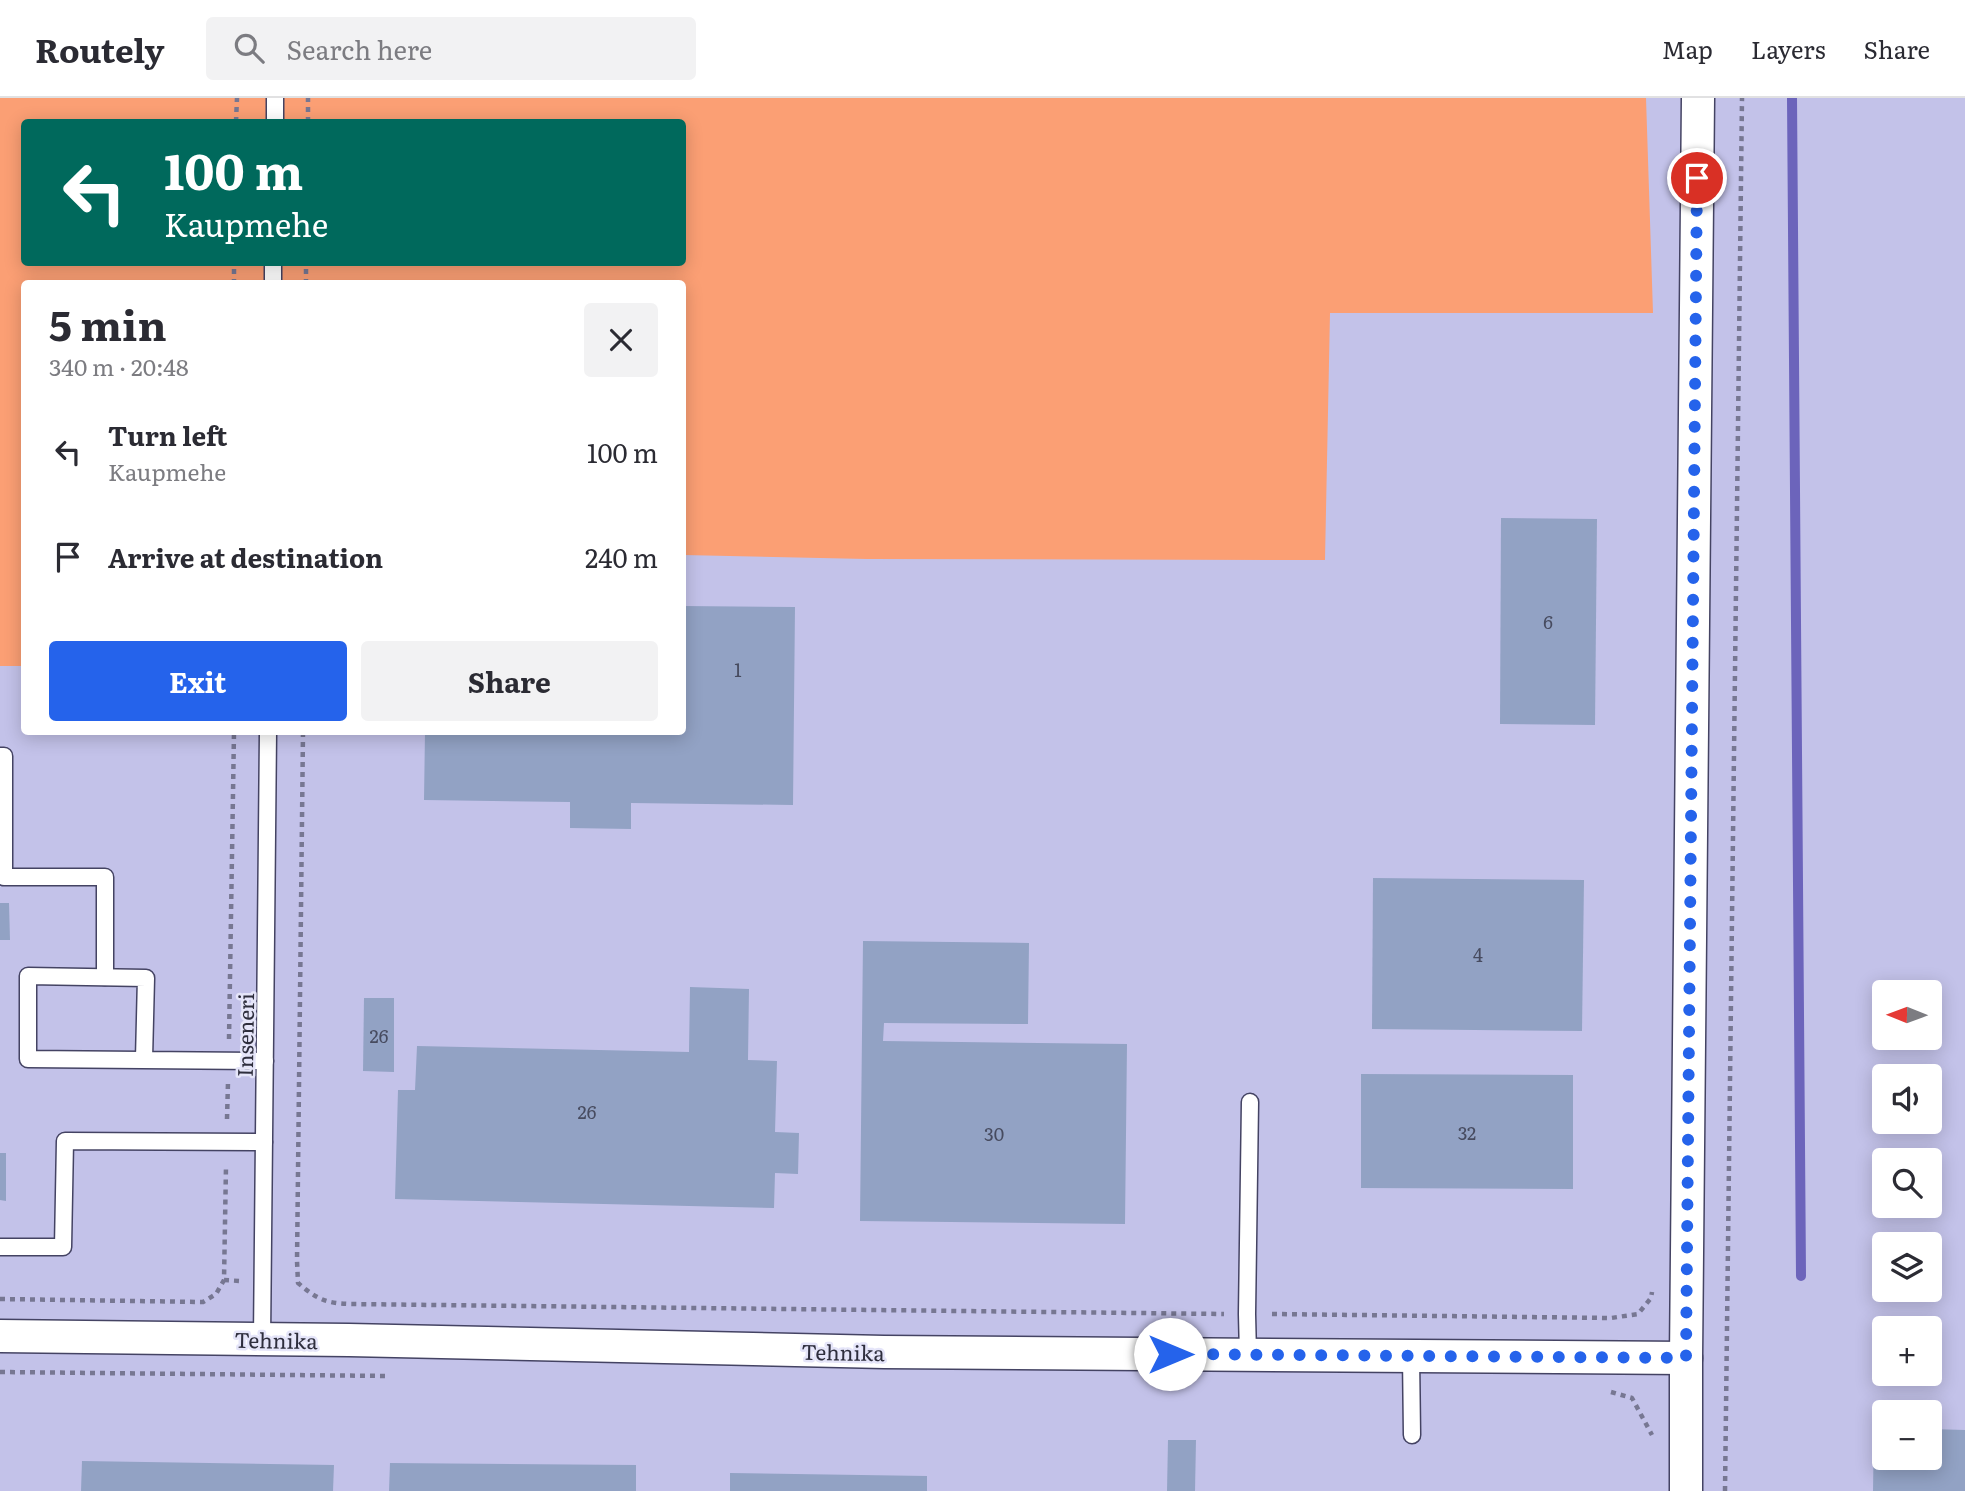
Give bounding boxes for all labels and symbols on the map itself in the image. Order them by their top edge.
pin [1667,148,1727,208]
house number: 6 [1543,608,1553,635]
house number: 1 [734,656,742,683]
house number: 4 [1473,941,1483,968]
north arrow [1872,980,1942,1050]
street label: Inseneri [228,993,260,1077]
house number: 26 [370,1022,389,1049]
house number: 26 [578,1098,597,1125]
house number: 32 [1458,1119,1476,1146]
house number: 30 [984,1120,1004,1147]
position arrow [1133,1317,1207,1391]
street label: Tehnika [234,1323,319,1355]
street label: Tehnika [801,1335,886,1367]

